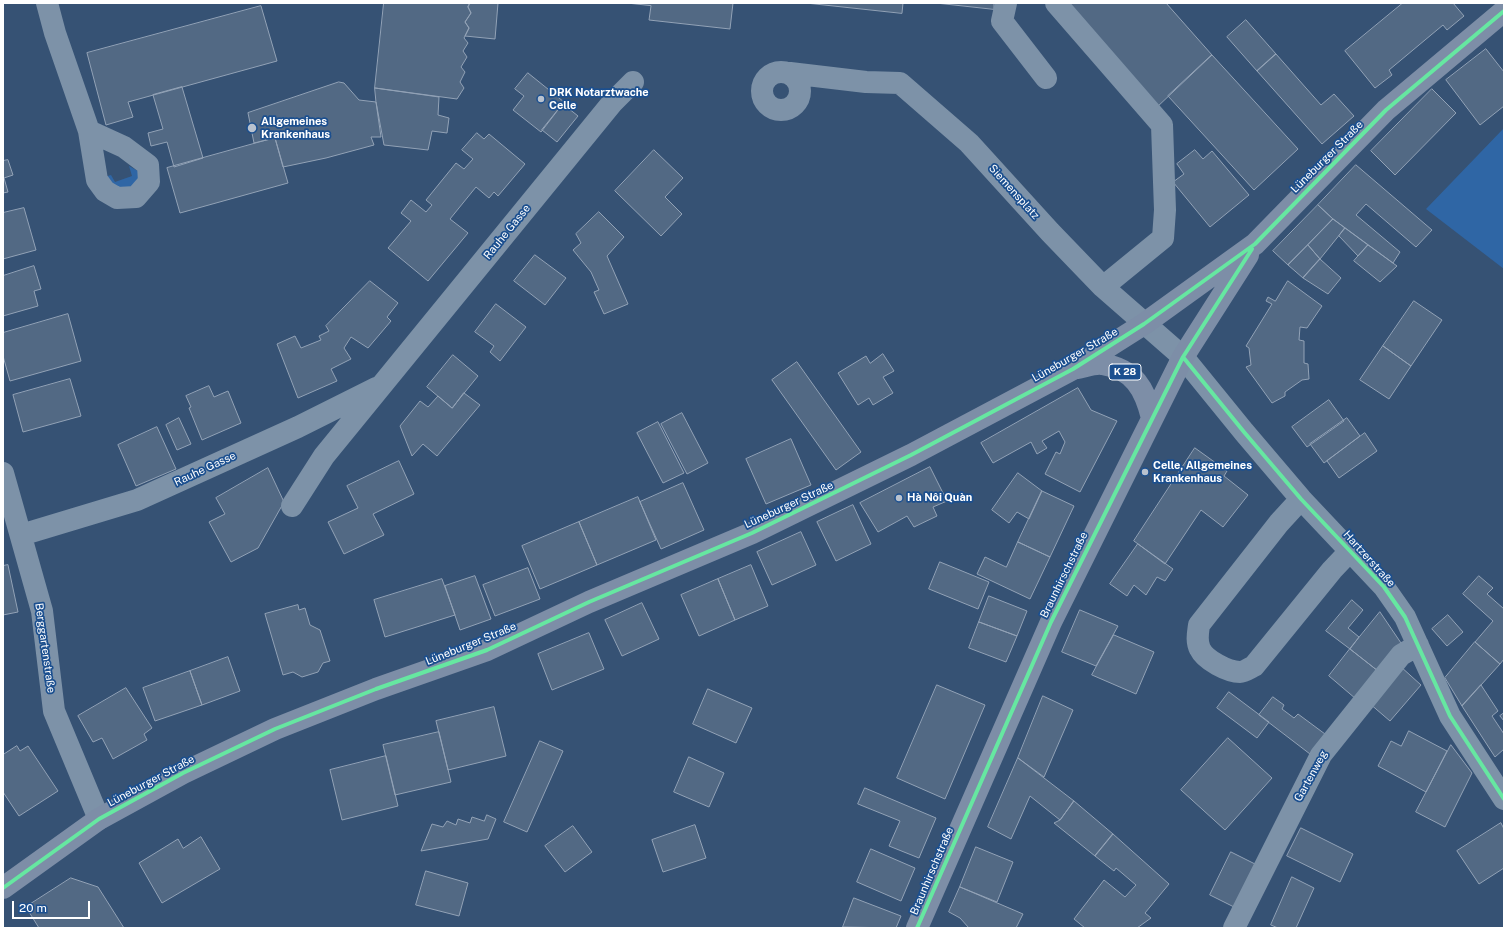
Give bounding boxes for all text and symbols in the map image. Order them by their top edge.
place label: DRK Notarztwache Celle [549,86,649,112]
marker: DRK Notarztwache Celle [536,94,546,104]
place label: Allgemeines Krankenhaus [261,115,330,141]
street label: Lüneburger Straße [1288,118,1366,196]
marker: Allgemeines Krankenhaus [246,122,258,134]
street label: Siemensplatz [986,162,1042,222]
street label: Rauhe Gasse [481,202,533,262]
street label: Lüneburger Straße [1030,325,1120,385]
road number: K 28 [1109,364,1141,380]
street label: Rauhe Gasse [172,449,238,489]
place label: Celle, Allgemeines Krankenhaus [1153,459,1252,485]
marker: Celle, Allgemeines Krankenhaus [1140,467,1150,477]
street label: Lüneburger Straße [742,479,836,531]
place label: Hà Nôi Quàn [907,491,972,505]
marker: Hà Nôi Quàn [894,493,904,503]
street label: Hartzerstraße [1340,528,1398,590]
street label: Braunhirschstraße [1037,530,1091,620]
street label: Berggartenstraße [32,602,58,694]
street label: Lüneburger Straße [424,620,518,668]
street label: Gartenweg [1292,748,1330,804]
street label: Lüneburger Straße [105,752,197,810]
street label: Braunhirschstraße [908,825,956,917]
scale bar [14,893,92,919]
text: 20 m [19,901,47,915]

